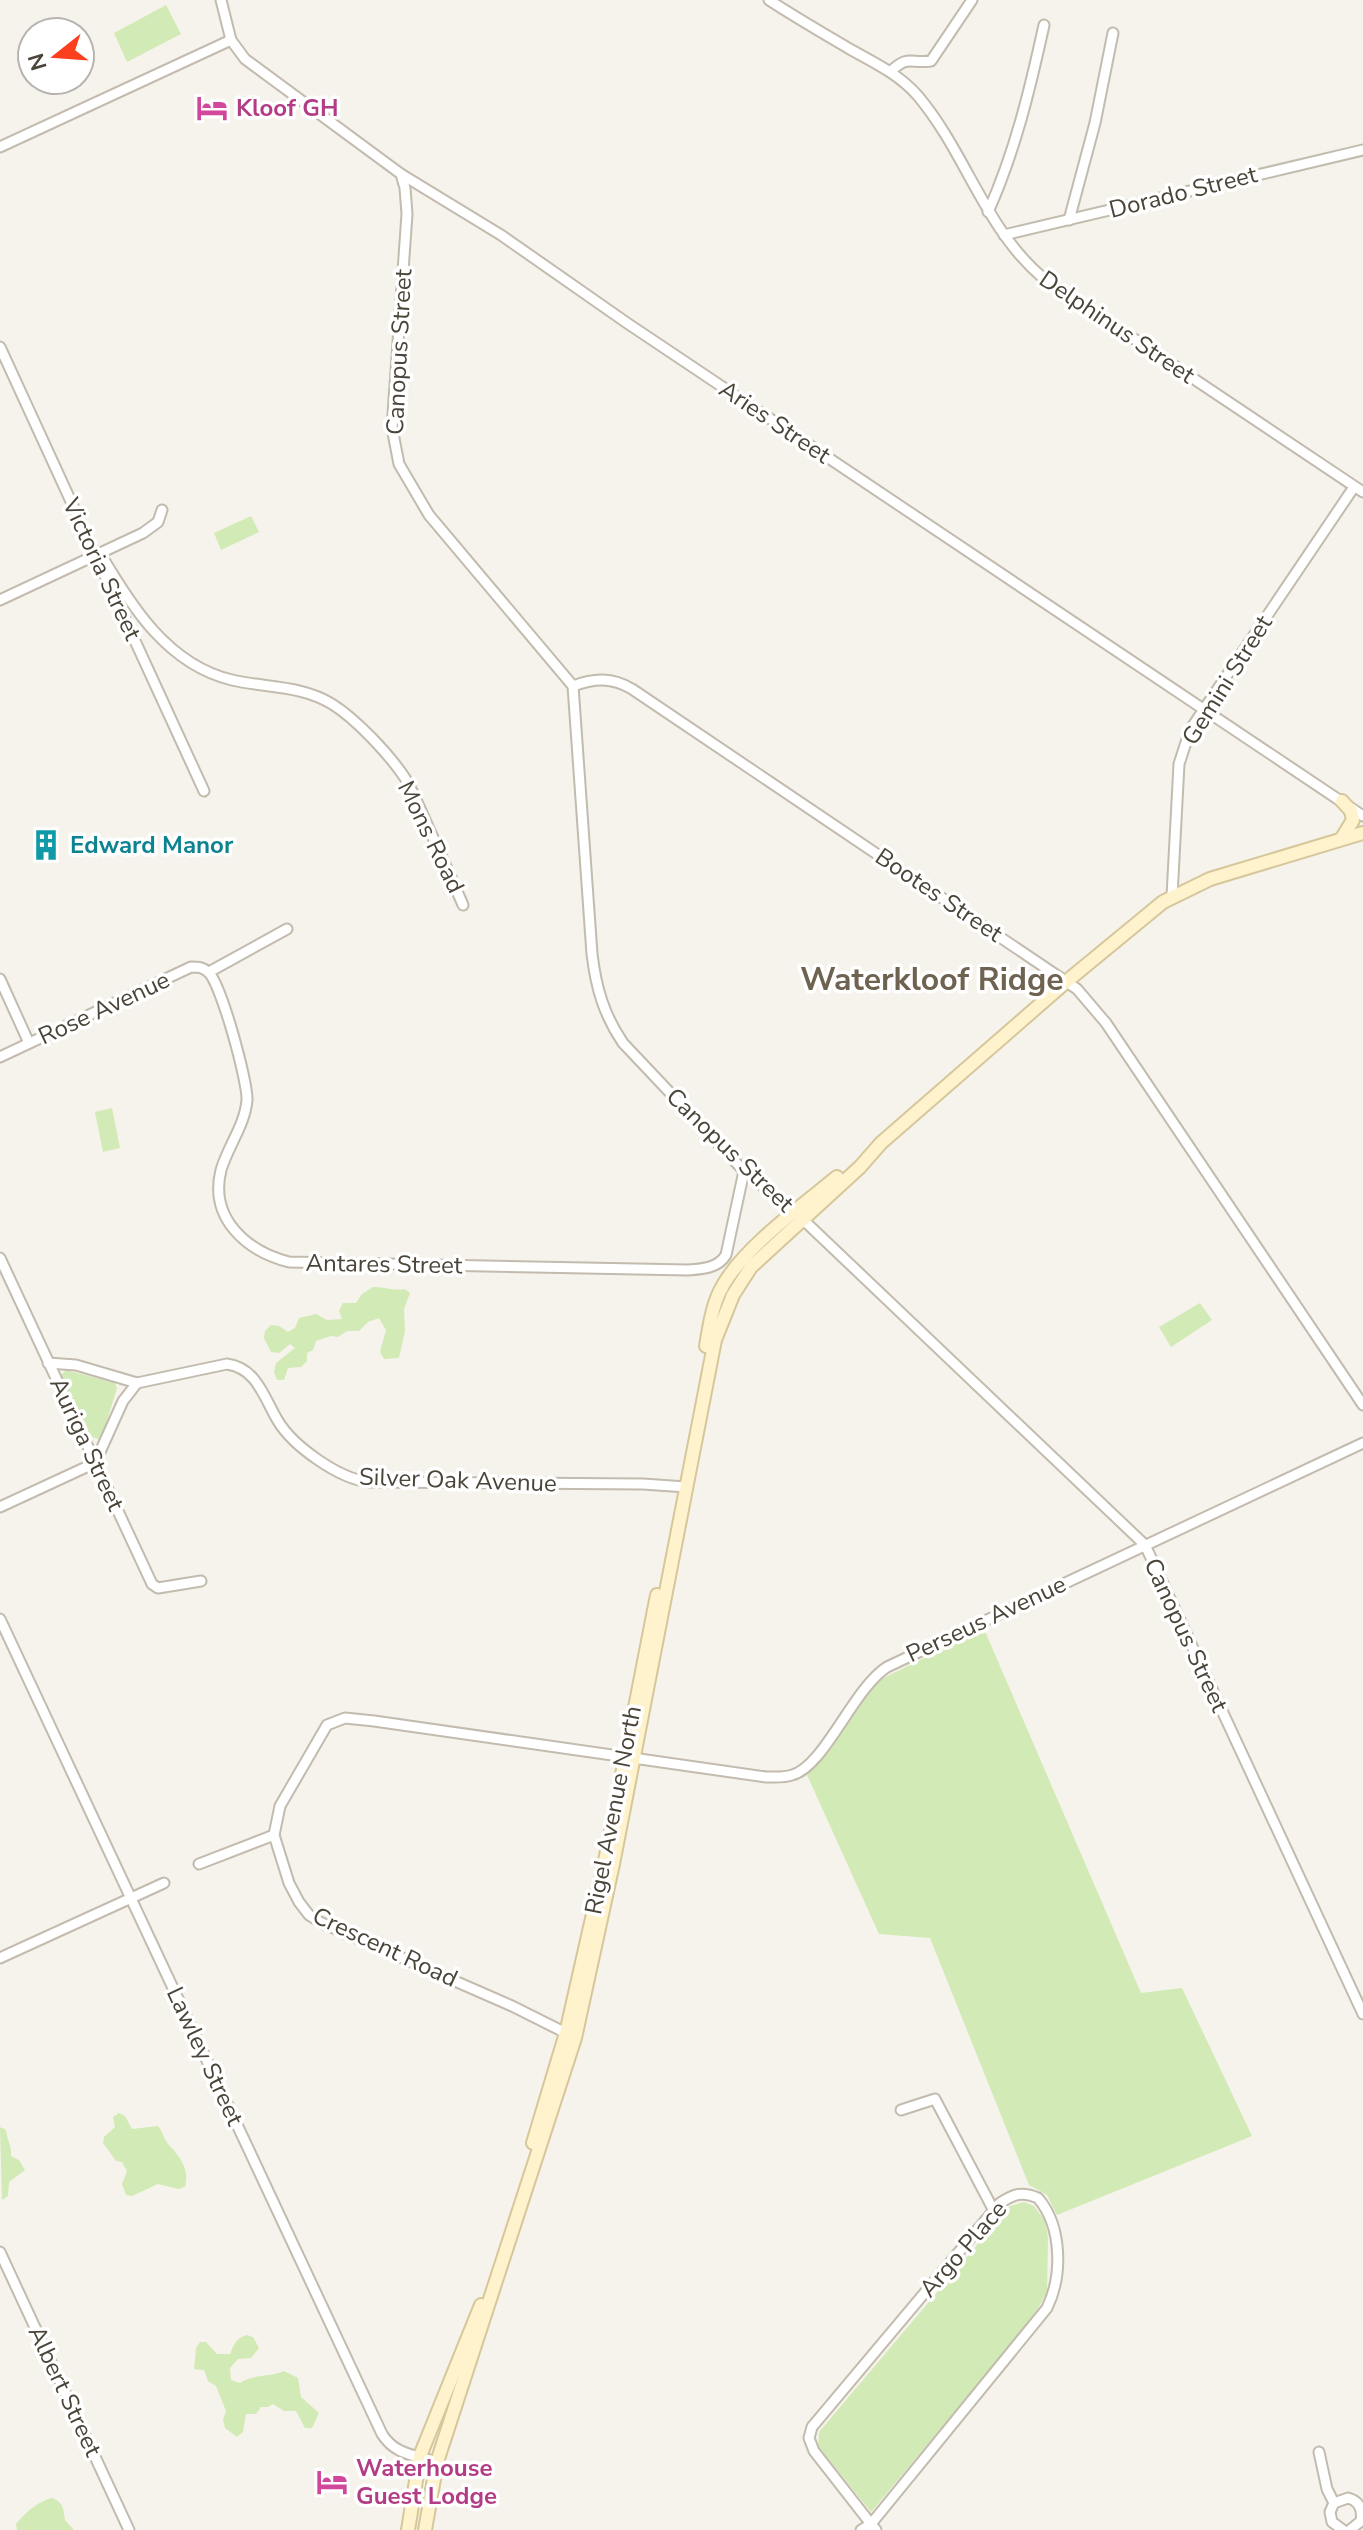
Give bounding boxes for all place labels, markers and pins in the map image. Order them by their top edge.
hotel icon: Kloof GH [195,91,229,125]
place label: Kloof GH [236,92,338,124]
building icon: Edward Manor [29,828,63,862]
place label: Edward Manor [70,829,234,861]
place label: Waterhouse Guest Lodge [356,2452,497,2512]
hotel icon: Waterhouse Guest Lodge [315,2465,349,2499]

